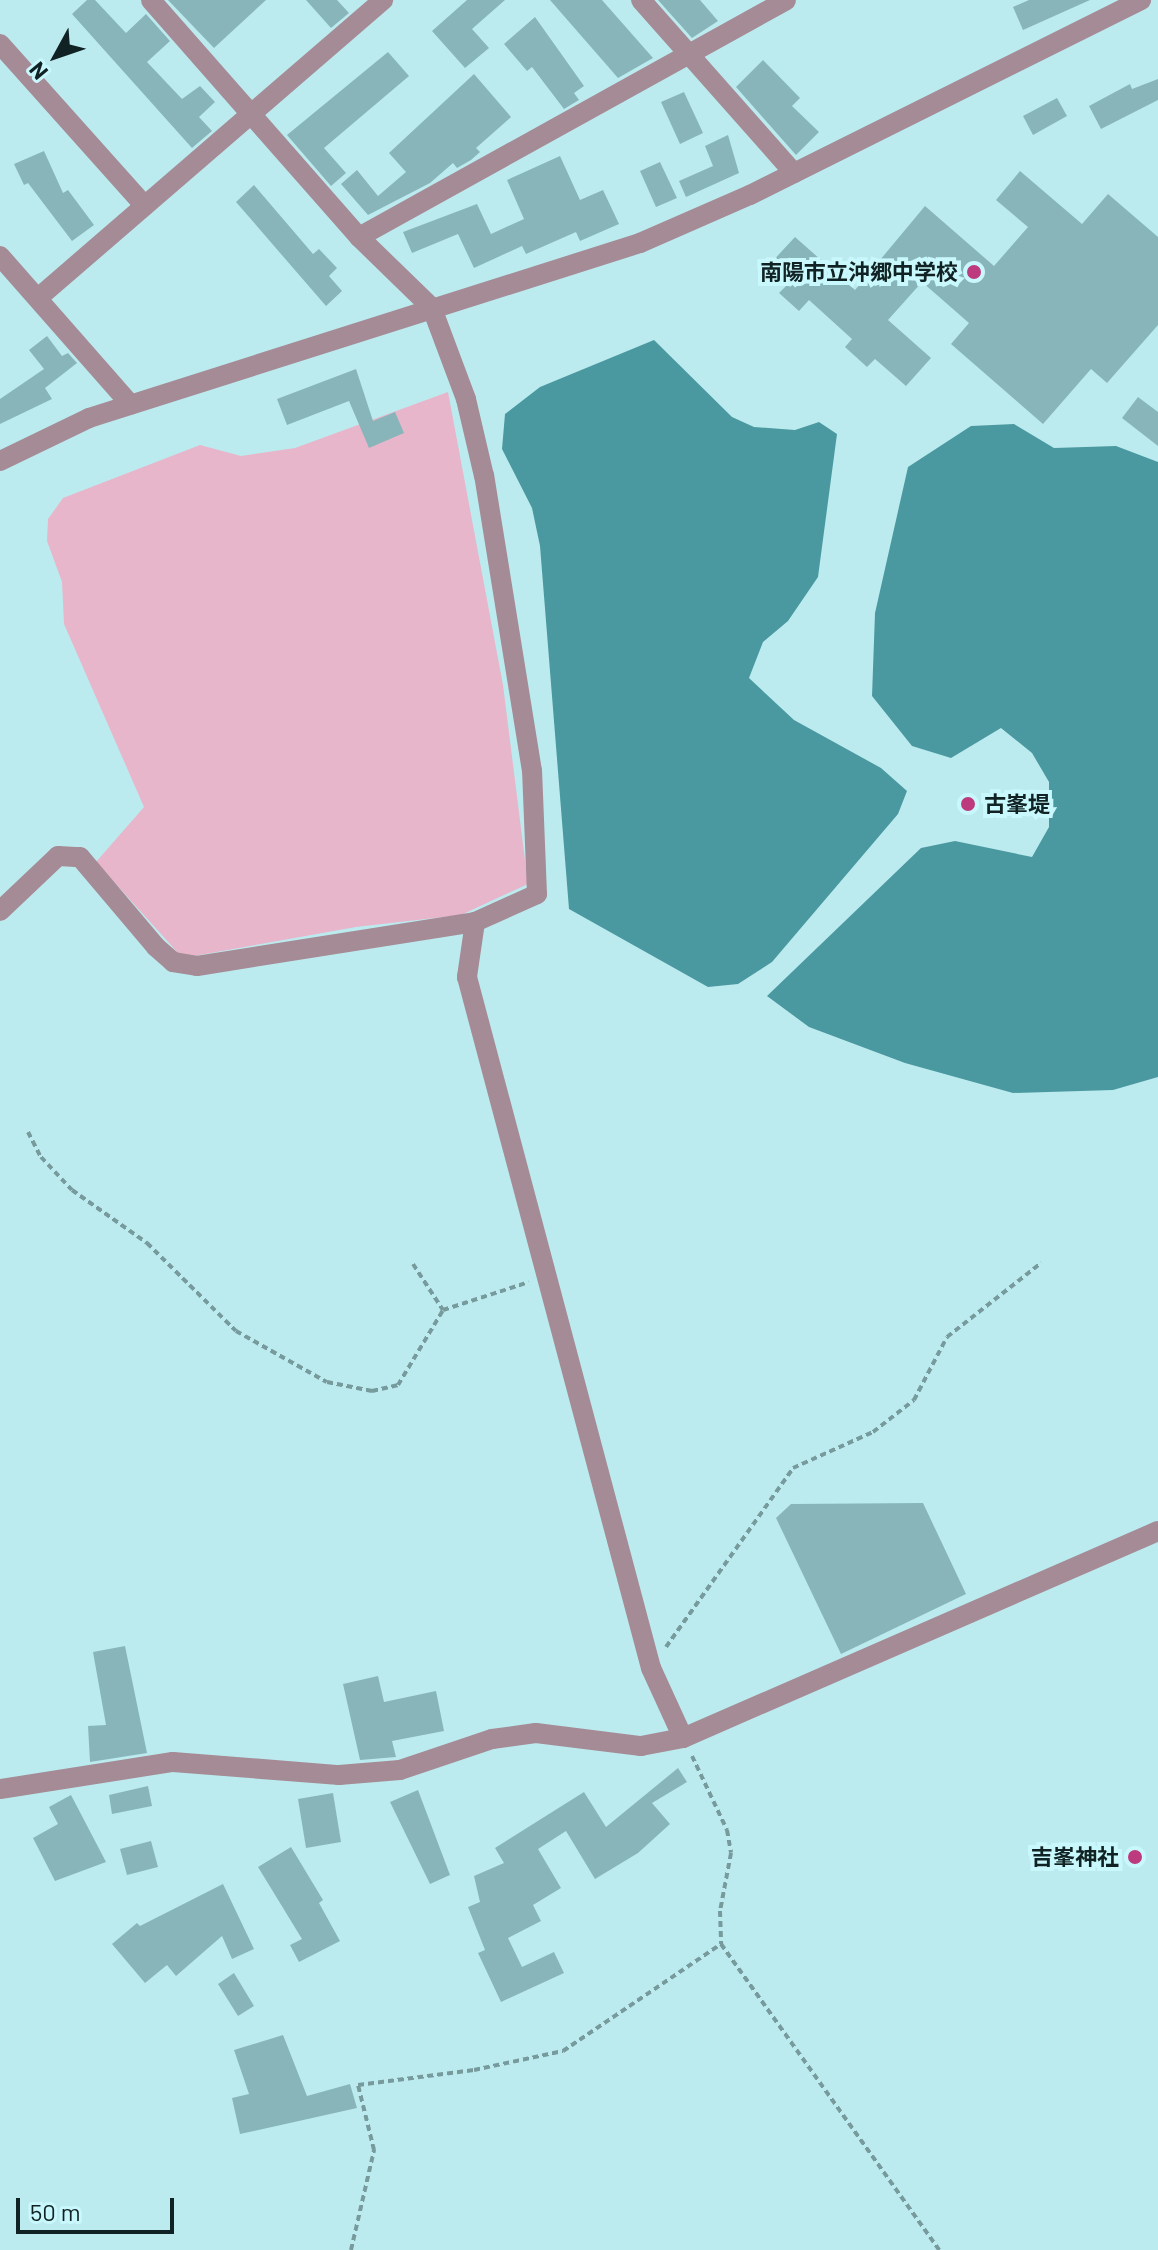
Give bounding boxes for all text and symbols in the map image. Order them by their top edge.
north arrow [16,16,96,96]
text: N [23,57,52,85]
place label: 南陽市立沖郷中学校 [760,259,958,285]
marker: 南陽市立沖郷中学校 [965,263,983,281]
place label: 古峯堤 [984,791,1050,817]
marker: 古峯堤 [959,795,977,813]
place label: 吉峯神社 [1031,1844,1119,1870]
marker: 吉峯神社 [1126,1848,1144,1866]
scale bar [20,2182,178,2232]
text: 50 m [30,2197,81,2226]

